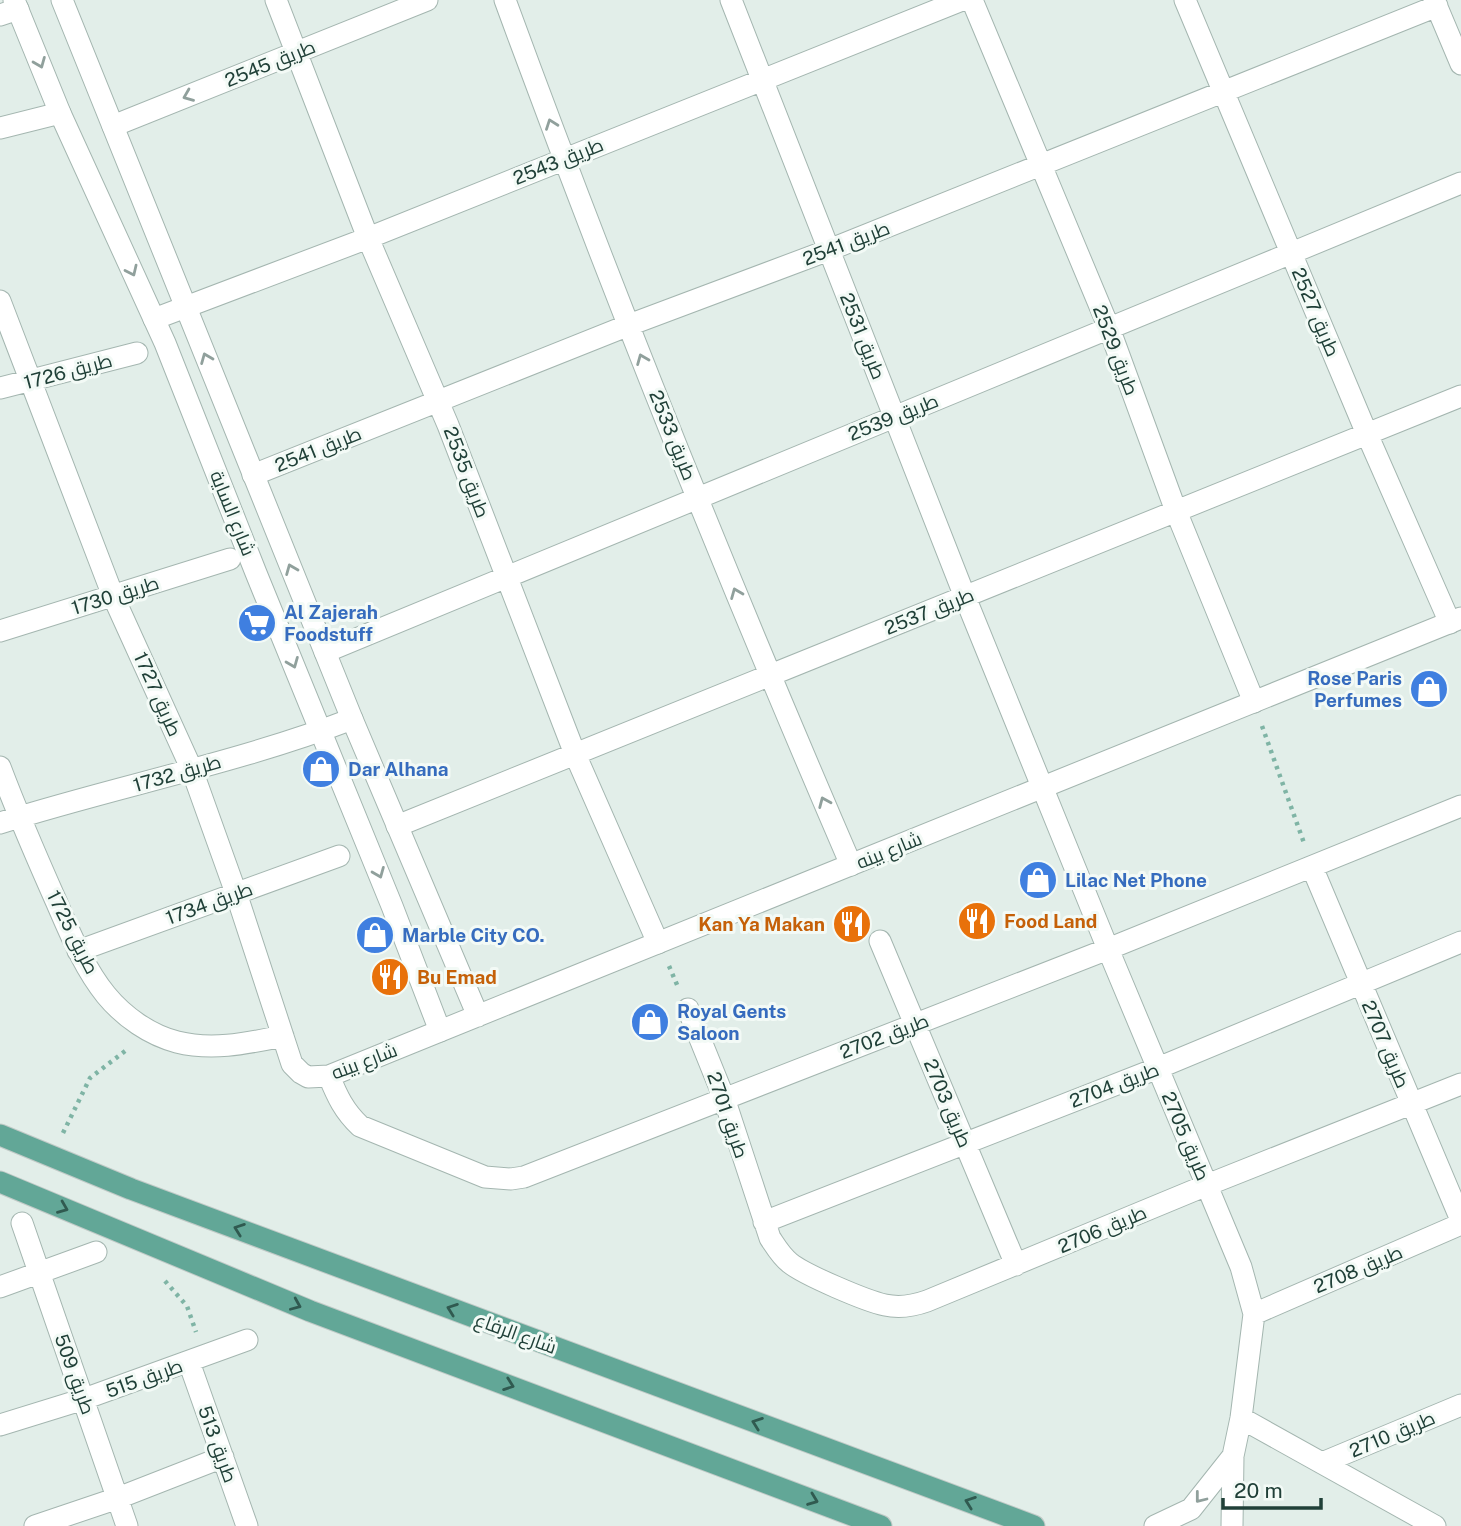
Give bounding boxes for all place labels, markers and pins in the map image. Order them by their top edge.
place label: Al Zajerah Foodstuff [284,601,378,645]
supermarket icon: Al Zajerah Foodstuff [236,602,278,644]
place label: Rose Paris Perfumes [1307,667,1402,711]
shop icon: Rose Paris Perfumes [1408,668,1450,710]
shop icon: Dar Alhana [300,748,342,790]
place label: Dar Alhana [348,758,448,780]
shop icon: Lilac Net Phone [1017,859,1059,901]
place label: Lilac Net Phone [1065,869,1207,891]
restaurant icon: Food Land [956,900,998,942]
restaurant icon: Kan Ya Makan [831,903,873,945]
place label: Food Land [1004,910,1097,932]
place label: Kan Ya Makan [698,913,825,935]
shop icon: Marble City CO. [354,914,396,956]
place label: Marble City CO. [402,924,545,946]
restaurant icon: Bu Emad [369,956,411,998]
place label: Bu Emad [417,966,497,988]
place label: Royal Gents Saloon [677,1000,786,1044]
shop icon: Royal Gents Saloon [629,1001,671,1043]

